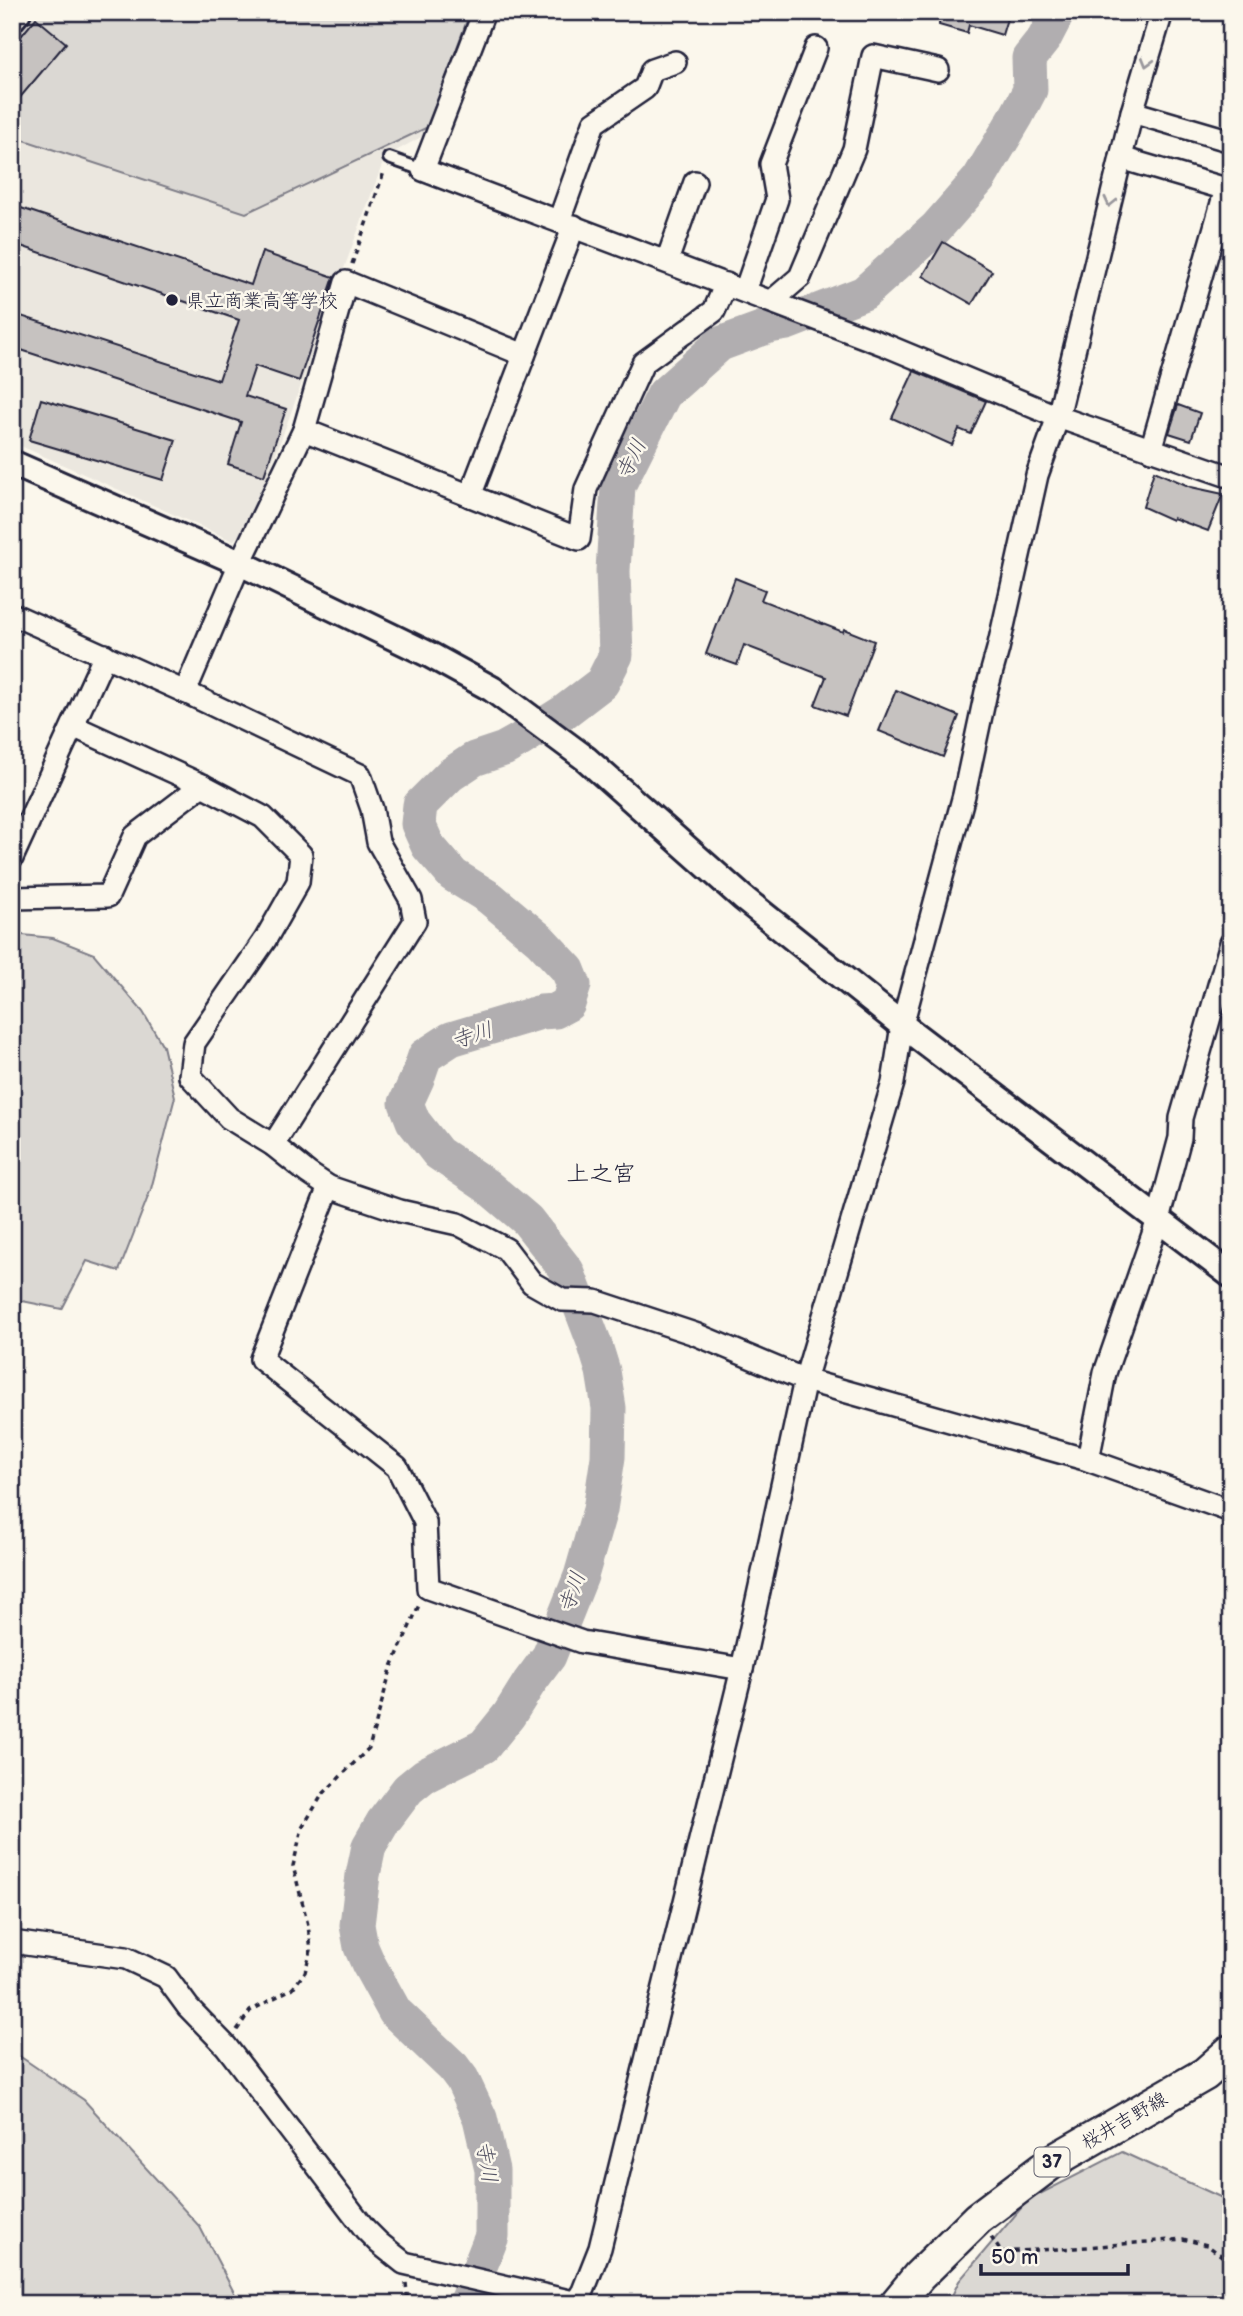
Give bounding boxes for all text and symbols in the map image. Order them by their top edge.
one-way arrow [1140,56,1155,68]
one-way arrow [1104,196,1118,208]
place label: 県立商業高等学校 [186,290,338,313]
marker: 県立商業高等学校 [164,292,180,308]
water label: 寺川 [611,435,652,484]
water label: 寺川 [448,1017,496,1054]
district label: 上之宮 [567,1160,636,1188]
water label: 寺川 [554,1568,591,1616]
street label: 桜井吉野線 [1078,2088,1172,2155]
water label: 寺川 [471,2139,502,2185]
road number: 37 [1034,2148,1070,2176]
scale bar [981,2232,1128,2276]
text: 50 m [991,2245,1038,2270]

